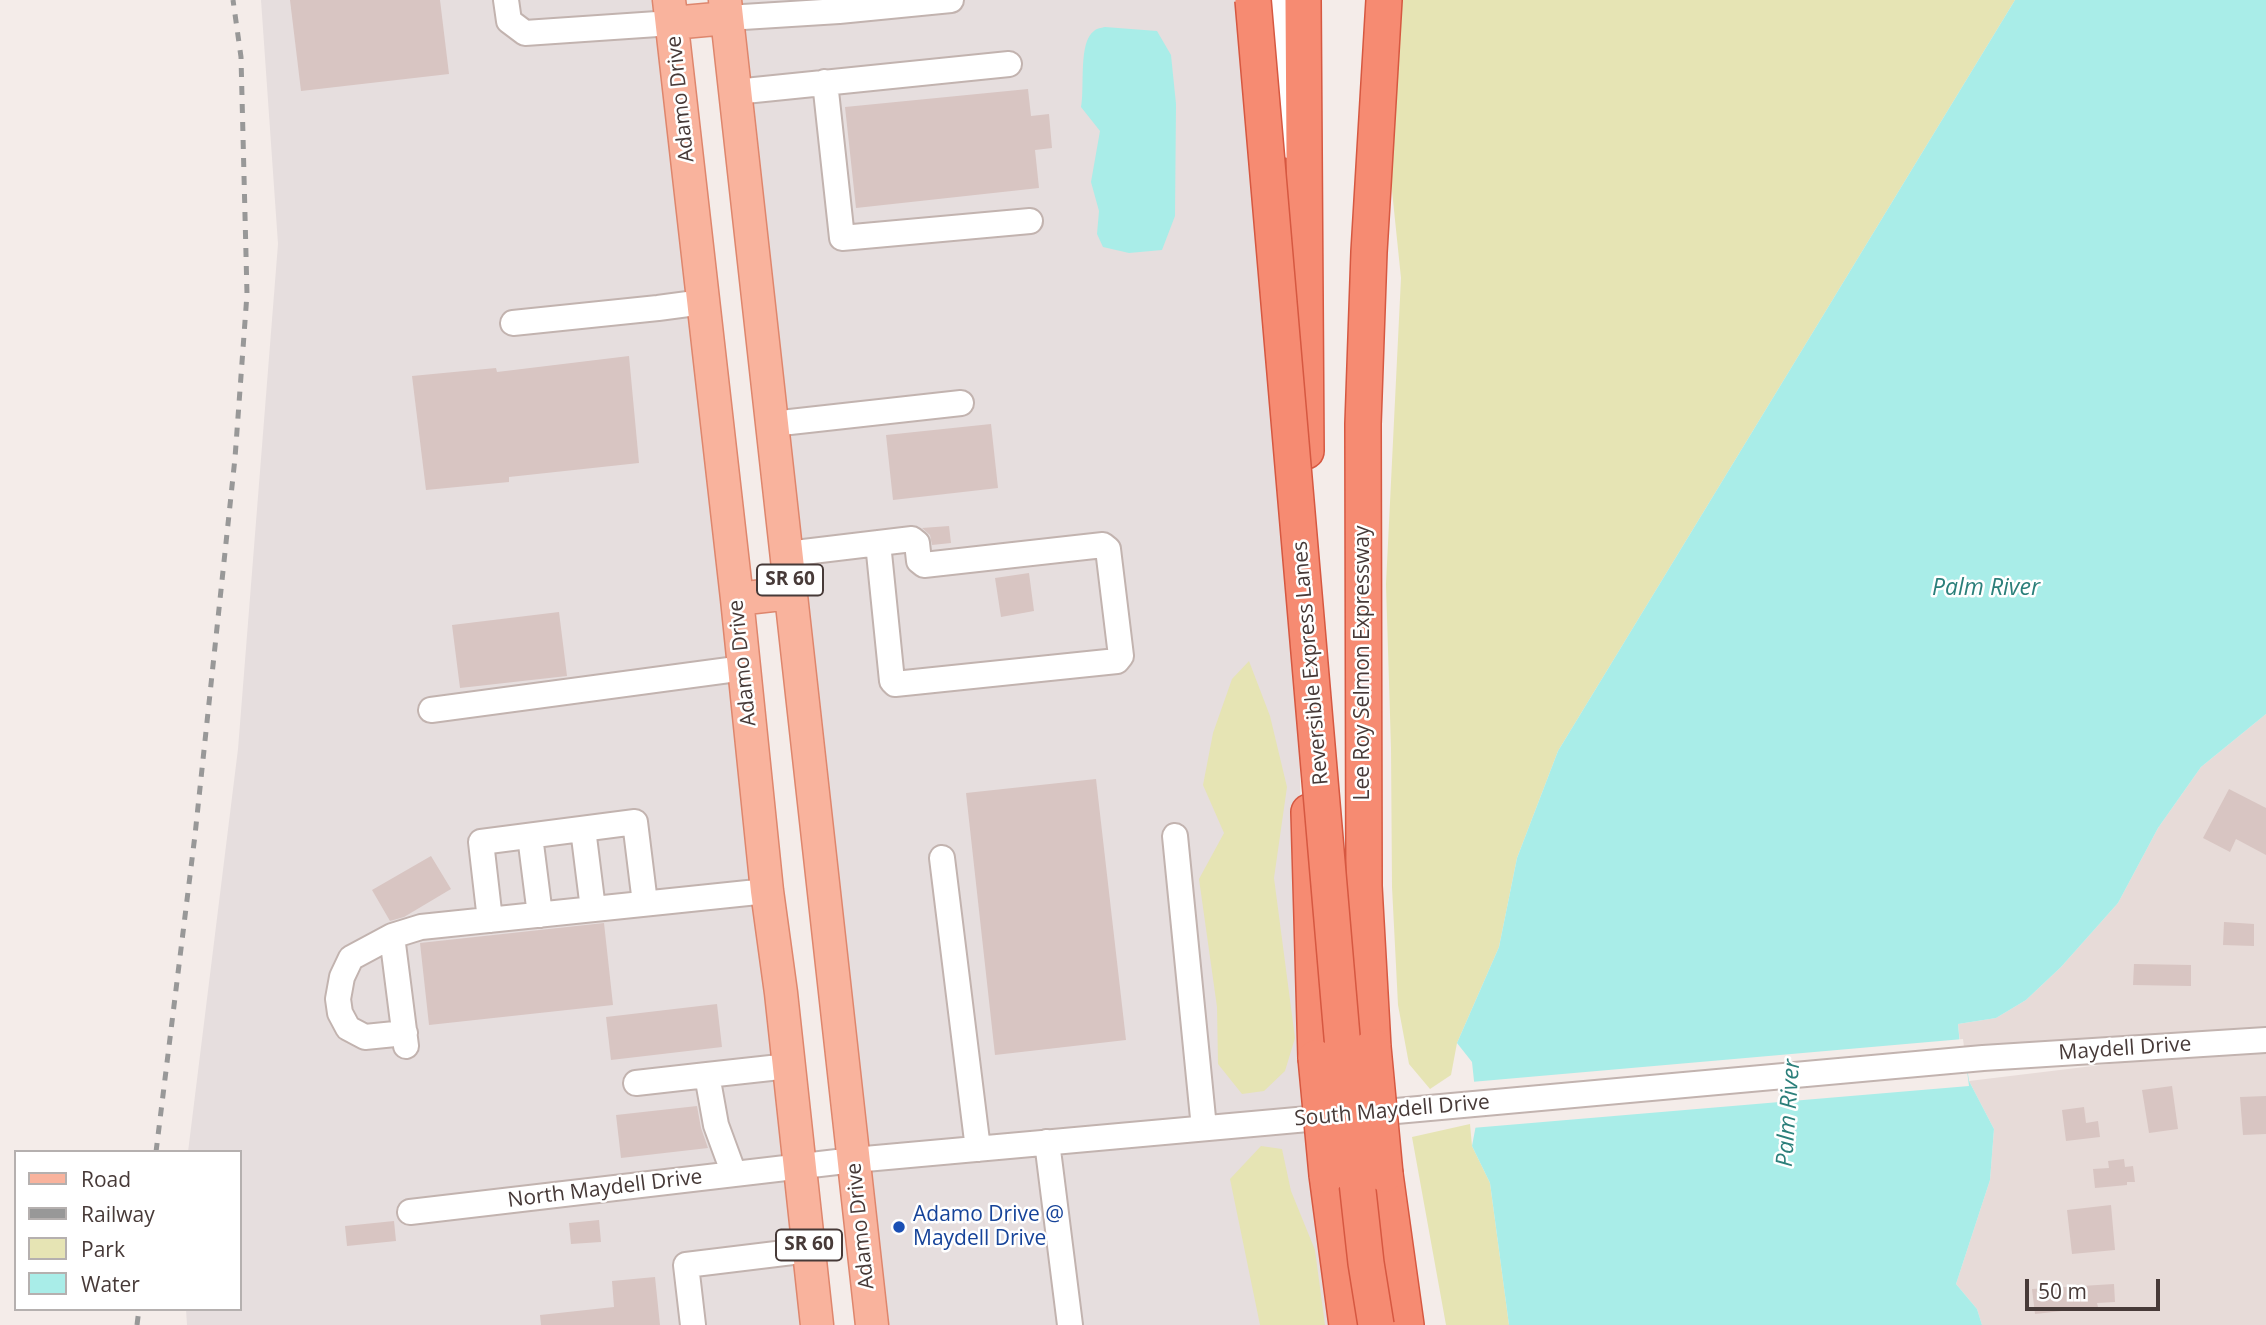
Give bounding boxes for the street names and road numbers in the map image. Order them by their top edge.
street label: Adamo Drive [662,35,700,163]
street label: Lee Roy Selmon Expressway [1350,526,1376,800]
street label: Reversible Express Lanes [1288,540,1334,786]
road number: SR 60 [757,565,823,596]
street label: Adamo Drive [724,599,762,727]
street label: Maydell Drive [2058,1032,2192,1066]
street label: South Maydell Drive [1293,1090,1491,1132]
street label: Adamo Drive [842,1162,880,1290]
street label: North Maydell Drive [506,1165,704,1213]
road number: SR 60 [776,1230,842,1260]

